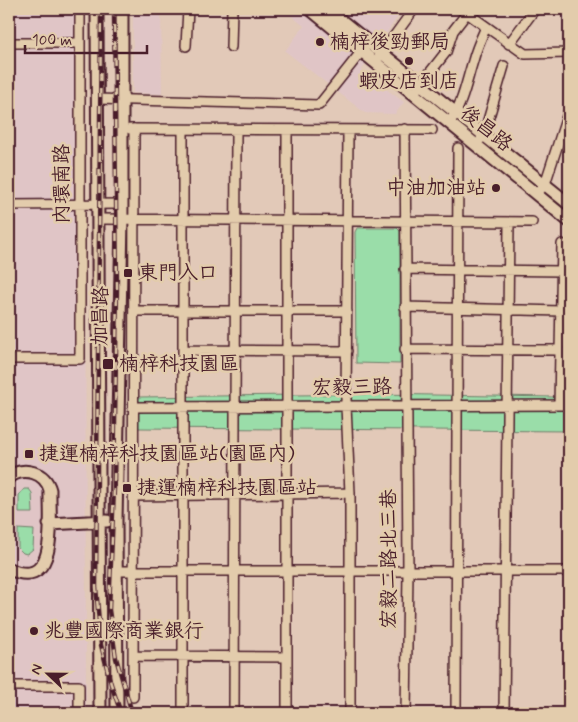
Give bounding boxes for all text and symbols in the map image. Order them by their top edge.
scale bar [25,22,148,54]
place label: 楠梓後勁郵局 [330,29,450,56]
text: 100 m [32,31,72,51]
marker: 楠梓後勁郵局 [314,36,326,48]
marker: 蝦皮店到店 [403,55,415,67]
place label: 蝦皮店到店 [359,68,459,95]
street label: 後昌路 [454,100,519,159]
street label: 內環南路 [49,143,76,224]
place label: 中油加油站 [386,175,486,202]
marker: 中油加油站 [490,182,502,194]
place label: 東門入口 [138,260,218,287]
marker: 東門入口 [122,267,134,279]
street label: 加昌路 [87,285,115,346]
place label: 楠梓科技園區 [119,351,239,378]
marker: 楠梓科技園區 [101,357,115,371]
street label: 宏毅三路 [312,374,393,402]
place label: 捷運楠梓科技園區站(園區內) [39,441,295,468]
marker: 捷運楠梓科技園區站(園區內) [23,448,35,460]
place label: 捷運楠梓科技園區站 [137,475,317,502]
marker: 捷運楠梓科技園區站 [121,482,133,494]
street label: 宏毅二路北三巷 [376,488,403,629]
place label: 兆豐國際商業銀行 [44,618,204,645]
marker: 兆豐國際商業銀行 [28,625,40,637]
north arrow [22,650,72,700]
text: N [27,662,47,677]

